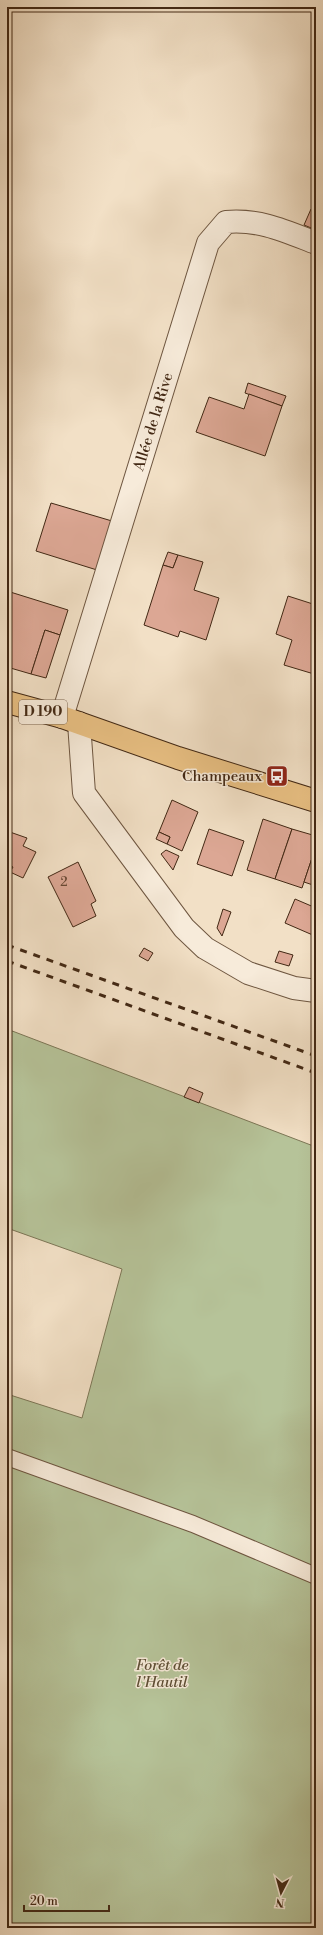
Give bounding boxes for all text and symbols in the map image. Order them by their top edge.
street label: Allée de la Rive [129,370,177,474]
road number: D 190 [19,700,67,724]
bus stop icon: Champeaux [264,763,290,789]
place label: Champeaux [182,767,262,786]
house number: 2 [60,874,68,890]
park label: Forêt de l'Hautil [136,1656,188,1692]
north arrow [261,1873,301,1913]
scale bar [24,1887,109,1913]
text: 20 m [30,1894,58,1909]
text: N [275,1895,285,1909]

